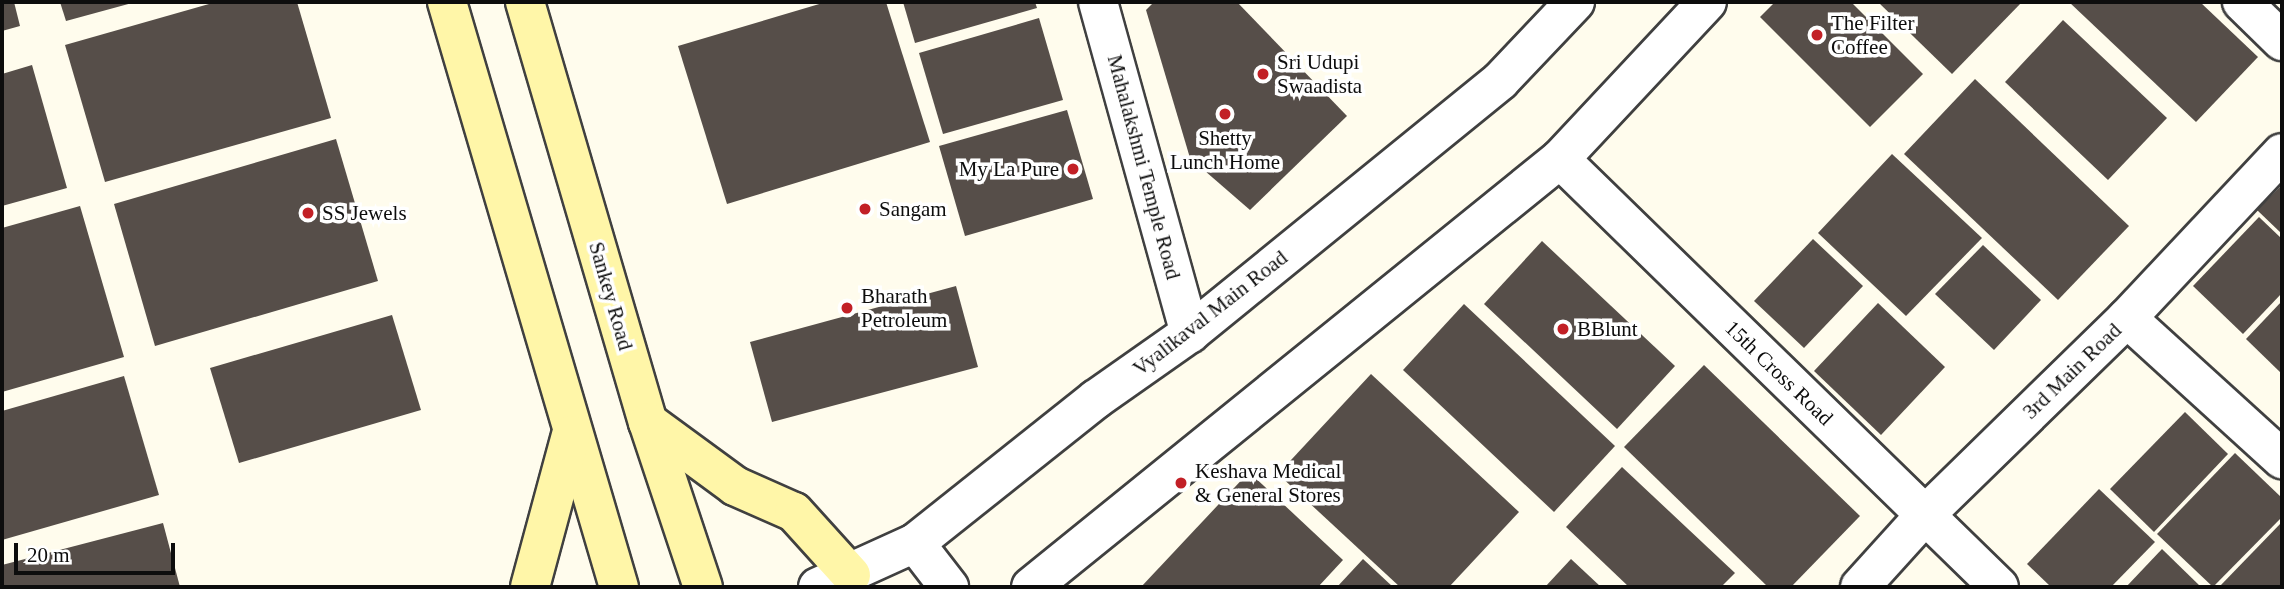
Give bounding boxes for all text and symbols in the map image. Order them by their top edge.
place label: The Filter Coffee [1831,10,1914,60]
marker: The Filter Coffee [1809,27,1825,43]
place label: Sri Udupi Swaadista [1277,49,1362,99]
street label: Mahalakshmi Temple Road [1102,52,1186,282]
marker: Sri Udupi Swaadista [1255,66,1271,82]
marker: Shetty Lunch Home [1217,106,1233,122]
place label: Shetty Lunch Home [1170,125,1280,175]
place label: My La Pure [959,156,1059,182]
marker: My La Pure [1065,161,1081,177]
place label: Sangam [879,196,947,222]
place label: SS Jewels [322,200,407,226]
marker: Sangam [857,201,873,217]
marker: SS Jewels [300,205,316,221]
street label: Sankey Road [584,239,638,353]
street label: Vyalikaval Main Road [1128,245,1292,381]
place label: Bharath Petroleum [861,283,947,333]
marker: Bharath Petroleum [839,300,855,316]
street label: 15th Cross Road [1720,315,1838,431]
place label: BBlunt [1577,316,1638,342]
street label: 3rd Main Road [2018,318,2126,424]
marker: BBlunt [1555,321,1571,337]
place label: Keshava Medical & General Stores [1195,458,1341,508]
marker: Keshava Medical & General Stores [1173,475,1189,491]
scale bar [18,530,178,574]
text: 20 m [27,543,70,567]

